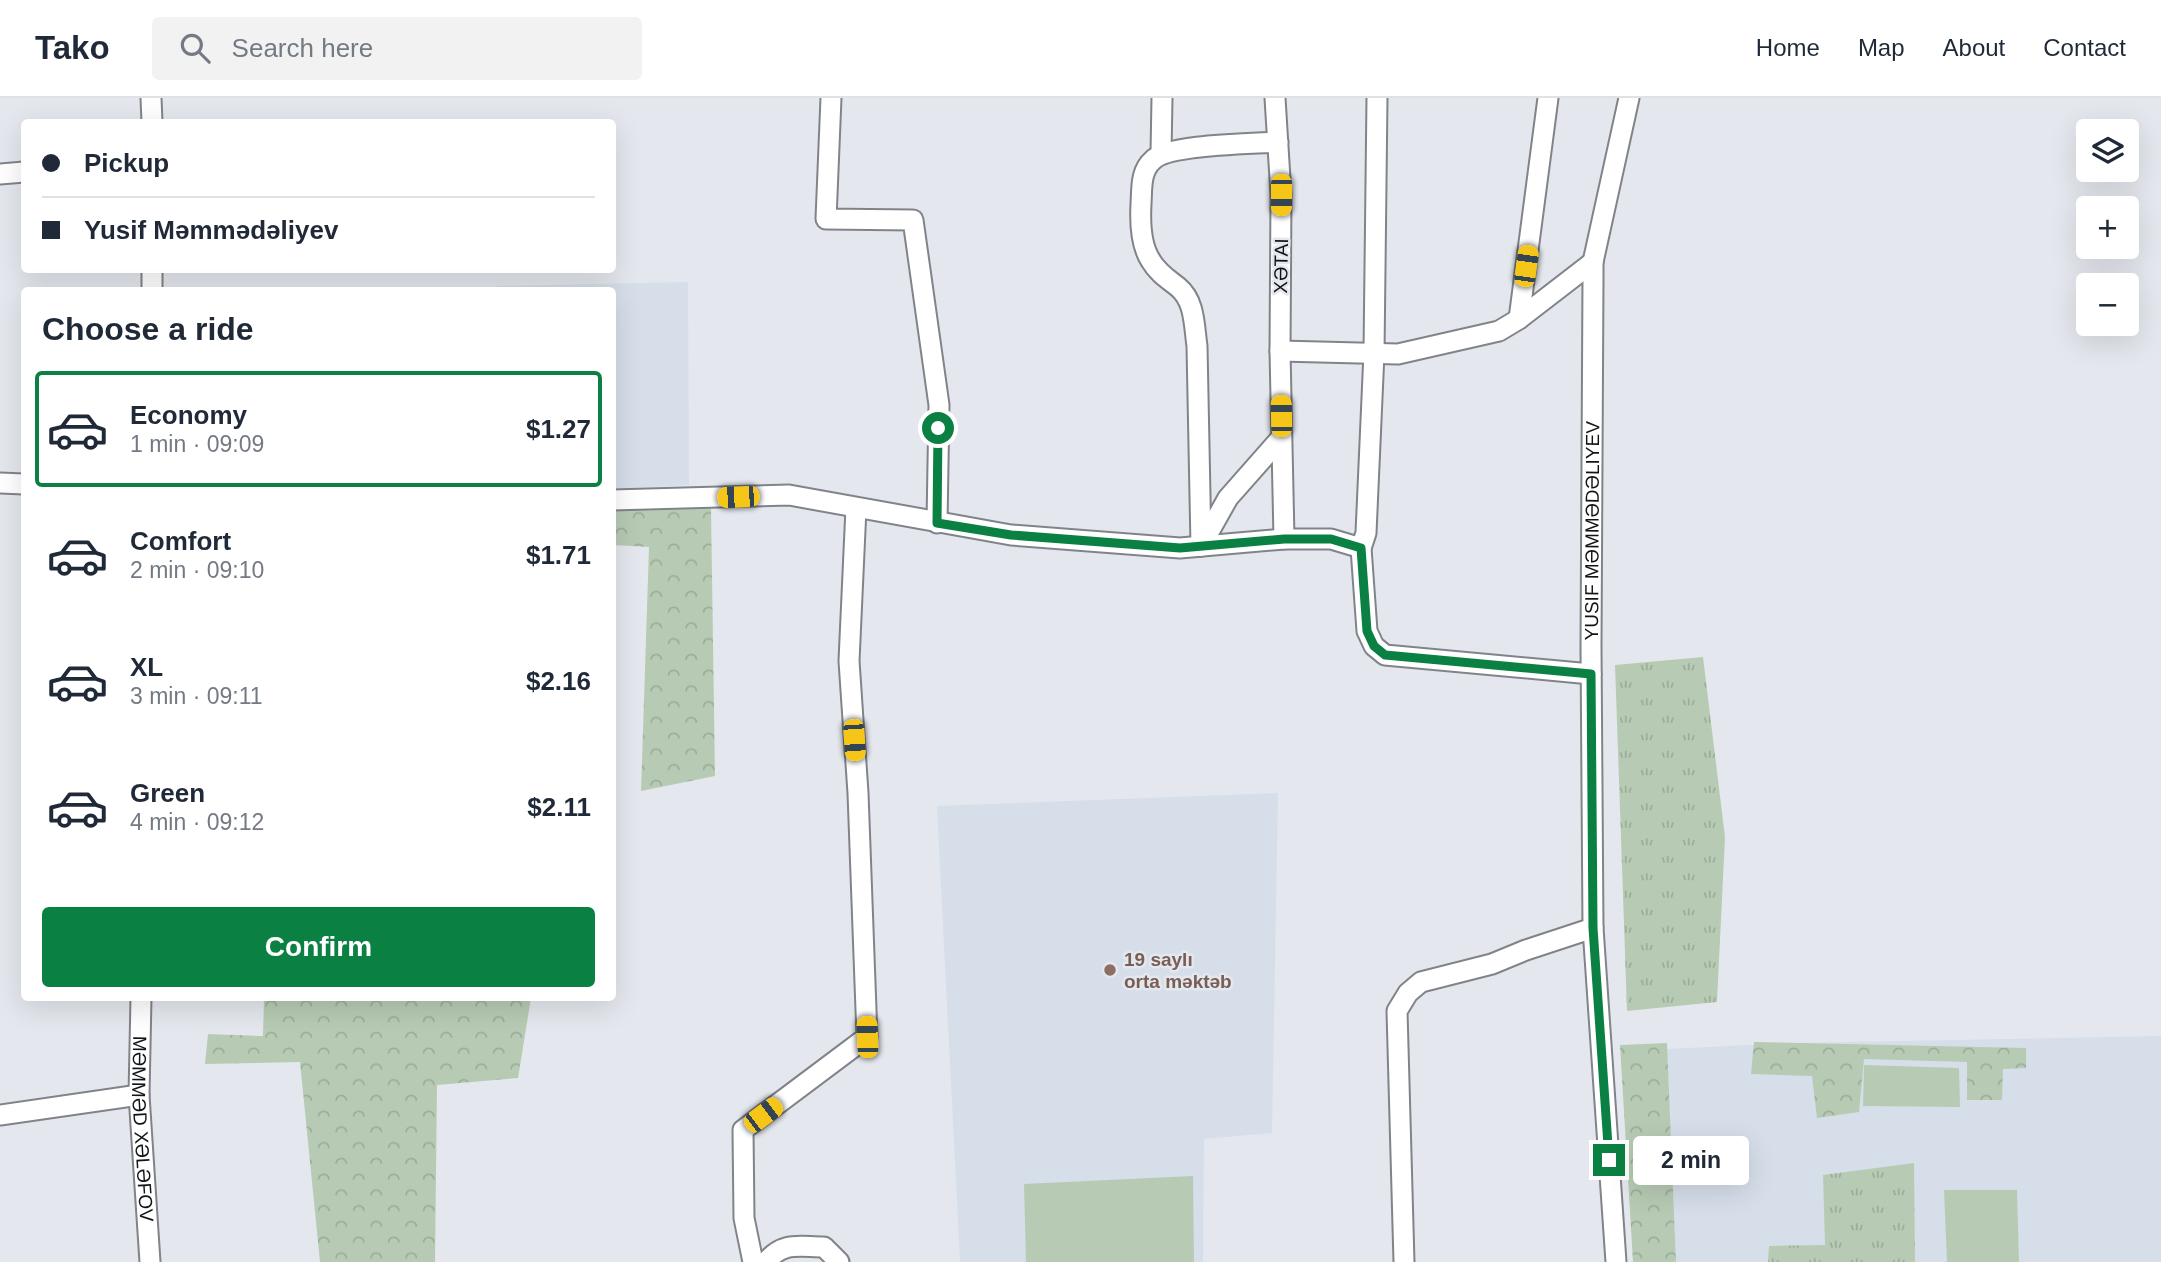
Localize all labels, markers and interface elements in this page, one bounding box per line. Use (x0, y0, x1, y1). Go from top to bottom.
search box (152, 17, 642, 80)
text: Tako (35, 29, 110, 66)
icon: search (176, 29, 214, 67)
text: Search here (232, 33, 373, 63)
text: Home (1756, 34, 1820, 61)
text: Map (1858, 34, 1905, 61)
text: About (1943, 34, 2005, 61)
text: Contact (2043, 34, 2126, 61)
map controls (2076, 119, 2139, 336)
button: layers (2076, 119, 2139, 182)
text: Pickup (84, 148, 169, 178)
car (1271, 174, 1292, 216)
button: + (2076, 196, 2139, 259)
text: Yusif Məmmədəliyev (84, 215, 338, 245)
street label: XƏTAI (1270, 238, 1292, 294)
car (1513, 244, 1540, 288)
button: − (2076, 273, 2139, 336)
text: Choose a ride (42, 311, 254, 347)
car (1271, 395, 1292, 437)
icon: car (46, 398, 109, 461)
text: Economy (130, 400, 247, 430)
route start (922, 412, 954, 444)
text: $1.27 (526, 414, 591, 444)
street label: YUSIF MƏMMƏDƏLIYEV (1581, 421, 1603, 641)
text: 1 min · 09:09 (130, 431, 264, 457)
car (717, 486, 760, 508)
icon: car (46, 524, 109, 587)
text: Comfort (130, 526, 231, 556)
text: $1.71 (526, 540, 591, 570)
text: 2 min · 09:10 (130, 557, 264, 583)
icon: car (46, 650, 109, 713)
text: XL (130, 652, 163, 682)
text: $2.16 (526, 666, 591, 696)
text: 3 min · 09:11 (130, 683, 263, 709)
car (843, 718, 866, 762)
icon: car (46, 776, 109, 839)
text: Green (130, 778, 205, 808)
text: $2.11 (527, 792, 591, 822)
text: 4 min · 09:12 (130, 809, 264, 835)
button: Confirm (42, 907, 595, 987)
place label: 19 saylı orta məktəb (1124, 949, 1232, 992)
marker: 19 saylı orta məktəb (1102, 962, 1118, 978)
car (856, 1016, 879, 1058)
street label: MƏMMƏD XƏLƏFOV (128, 1036, 158, 1223)
car (740, 1094, 787, 1136)
callout: 2 min (1634, 1136, 1749, 1184)
route end (1593, 1144, 1625, 1176)
text: 2 min (1661, 1147, 1721, 1173)

